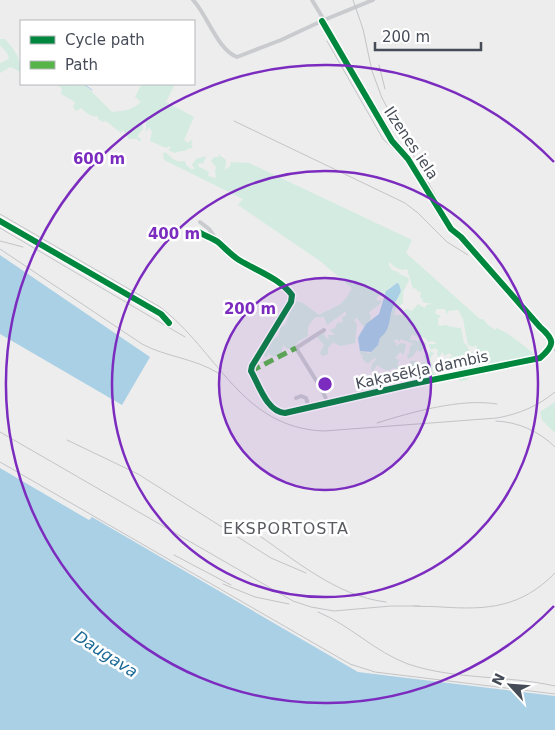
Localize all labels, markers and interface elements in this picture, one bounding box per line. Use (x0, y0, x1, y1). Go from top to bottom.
legend (20, 20, 195, 85)
scale bar (375, 20, 481, 52)
text: 200 m (382, 28, 430, 46)
text: Cycle path (65, 31, 145, 49)
text: Path (65, 56, 98, 74)
street label: Ilzenes iela (380, 103, 442, 183)
text: 600 m (73, 150, 125, 168)
text: 400 m (148, 225, 200, 243)
text: 200 m (224, 300, 276, 318)
street label: Kaķasēkļa dambis (354, 347, 490, 393)
centre of rings (316, 375, 334, 393)
district label: EKSPORTOSTA (223, 519, 349, 538)
water label: Daugava (71, 627, 141, 681)
north arrow (485, 660, 535, 710)
text: N (489, 671, 508, 688)

